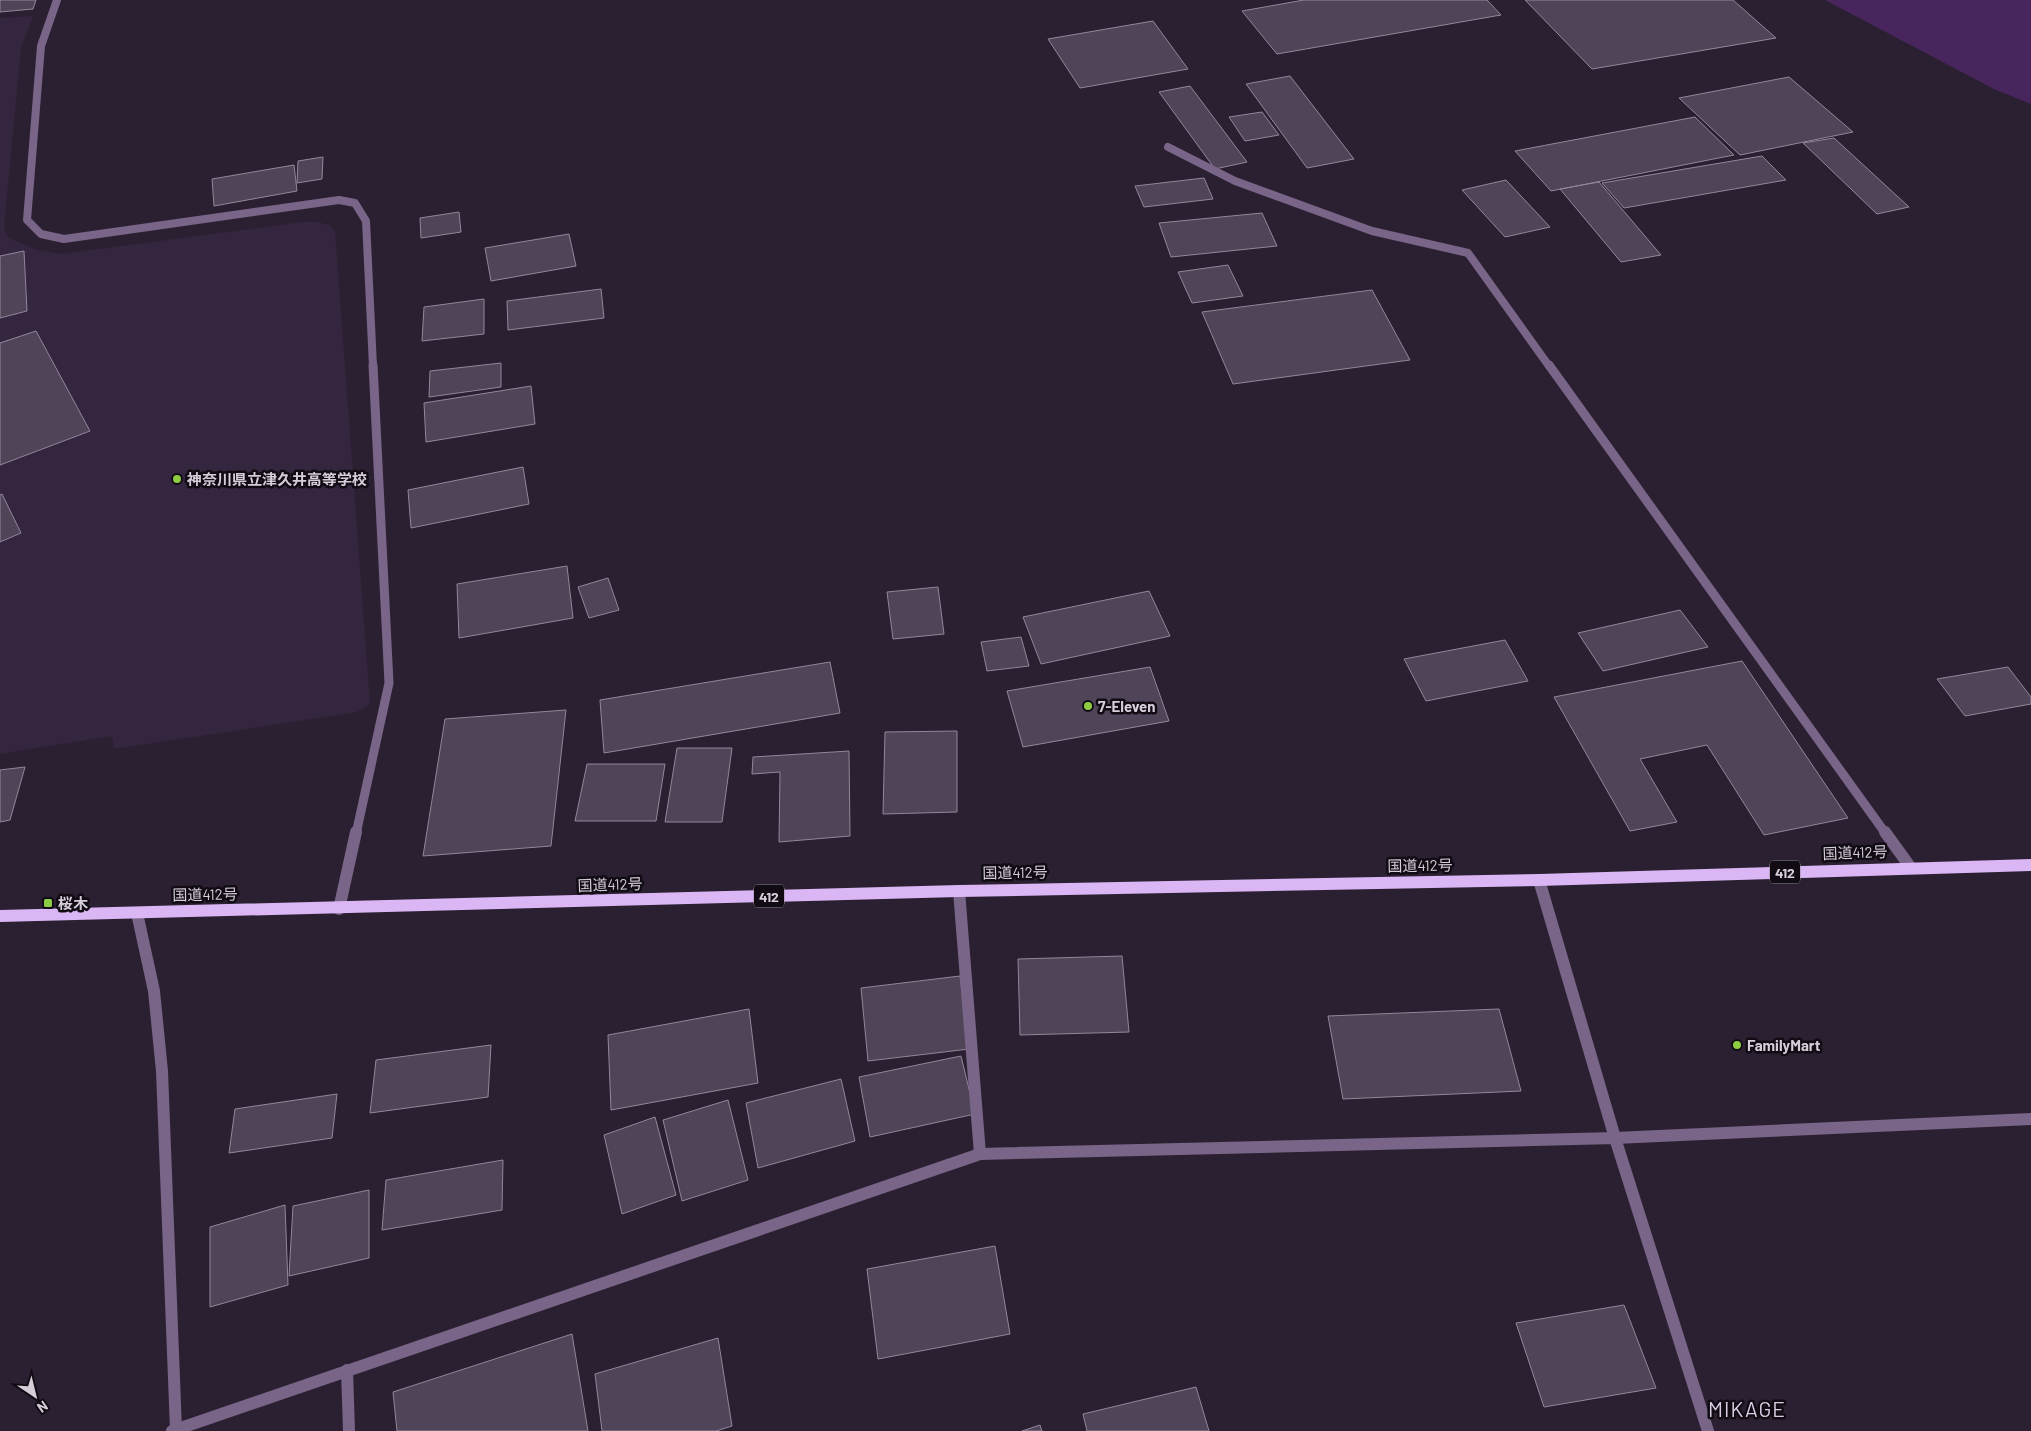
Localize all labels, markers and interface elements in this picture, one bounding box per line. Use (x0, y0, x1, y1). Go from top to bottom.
place label: 神奈川県立津久井高等学校 (186, 470, 367, 488)
marker: 神奈川県立津久井高等学校 (171, 473, 183, 485)
place label: 7-Eleven (1098, 697, 1155, 715)
marker: 7-Eleven (1082, 700, 1094, 712)
street label: 国道412号 (1822, 842, 1888, 862)
street label: 国道412号 (1387, 855, 1453, 875)
road number: 412 (1770, 860, 1800, 884)
street label: 国道412号 (982, 862, 1048, 882)
street label: 国道412号 (577, 874, 643, 894)
street label: 国道412号 (172, 884, 238, 904)
road number: 412 (754, 884, 784, 908)
place label: 桜木 (58, 894, 88, 912)
marker: 桜木 (42, 897, 54, 909)
place label: FamilyMart (1747, 1036, 1821, 1054)
marker: FamilyMart (1731, 1039, 1743, 1051)
north arrow (10, 1371, 60, 1421)
district label: MIKAGE (1708, 1396, 1786, 1421)
text: N (34, 1397, 51, 1417)

